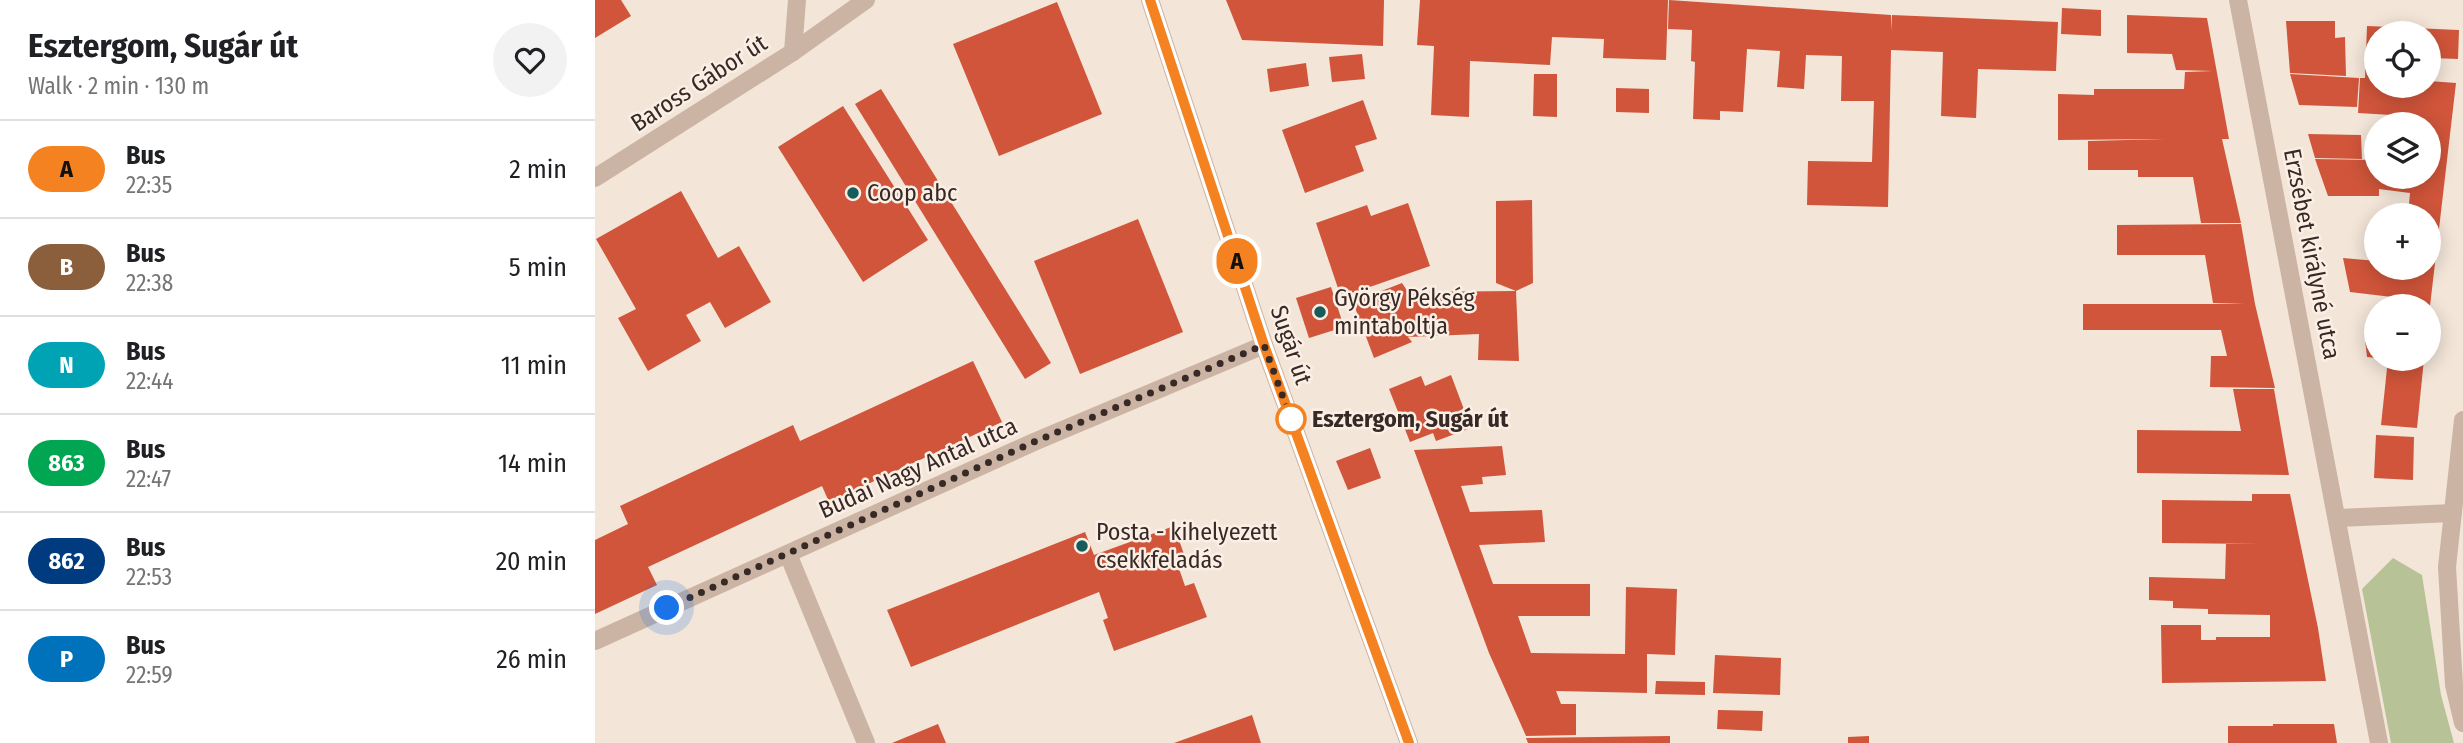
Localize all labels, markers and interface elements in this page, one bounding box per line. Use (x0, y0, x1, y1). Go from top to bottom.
map controls (2364, 21, 2441, 371)
button: locate (2364, 21, 2441, 98)
button: heart (493, 23, 567, 97)
text: Esztergom, Sugár út (28, 26, 298, 66)
street label: Baross Gábor út (626, 29, 772, 137)
text: Walk · 2 min · 130 m (28, 72, 209, 100)
button: layers (2364, 112, 2441, 189)
text: Bus (126, 140, 165, 171)
street label: Erzsébet királyné utca (2278, 146, 2346, 362)
text: 2 min (509, 154, 567, 185)
text: A (60, 155, 73, 183)
text: 22:35 (126, 171, 172, 199)
place label: Coop abc (867, 179, 957, 207)
marker: Coop abc (845, 185, 861, 201)
button: + (2364, 203, 2441, 280)
text: Bus (126, 238, 165, 269)
line badge: A (1214, 238, 1260, 284)
text: A (1230, 247, 1244, 275)
text: 5 min (509, 252, 567, 283)
text: B (60, 253, 73, 281)
text: 22:38 (126, 269, 173, 297)
place label: György Pékség mintaboltja (1334, 284, 1476, 340)
button: − (2364, 294, 2441, 371)
street label: Sugár út (1265, 302, 1318, 388)
marker: György Pékség mintaboltja (1312, 304, 1328, 320)
text: Bus (126, 336, 165, 367)
text: 11 min (501, 350, 567, 381)
text: N (59, 351, 74, 379)
text: 22:44 (126, 367, 173, 395)
marker: Esztergom, Sugár út (1276, 404, 1306, 434)
place label: Esztergom, Sugár út (1312, 405, 1509, 433)
street label: Budai Nagy Antal utca (815, 412, 1021, 524)
text: Bus (126, 434, 165, 465)
text: 14 min (498, 448, 567, 479)
text: 863 (48, 449, 85, 477)
text: 22:47 (126, 465, 171, 493)
place label: Posta - kihelyezett csekkfeladás (1096, 518, 1277, 574)
text: Bus (126, 532, 165, 563)
marker: Posta - kihelyezett csekkfeladás (1074, 538, 1090, 554)
text: 20 min (496, 546, 567, 577)
text: 862 (48, 547, 85, 575)
text: 22:53 (126, 563, 172, 591)
your location (649, 590, 684, 625)
text: Bus (126, 630, 165, 661)
text: 26 min (496, 644, 567, 675)
text: P (60, 645, 73, 673)
text: 22:59 (126, 661, 173, 689)

